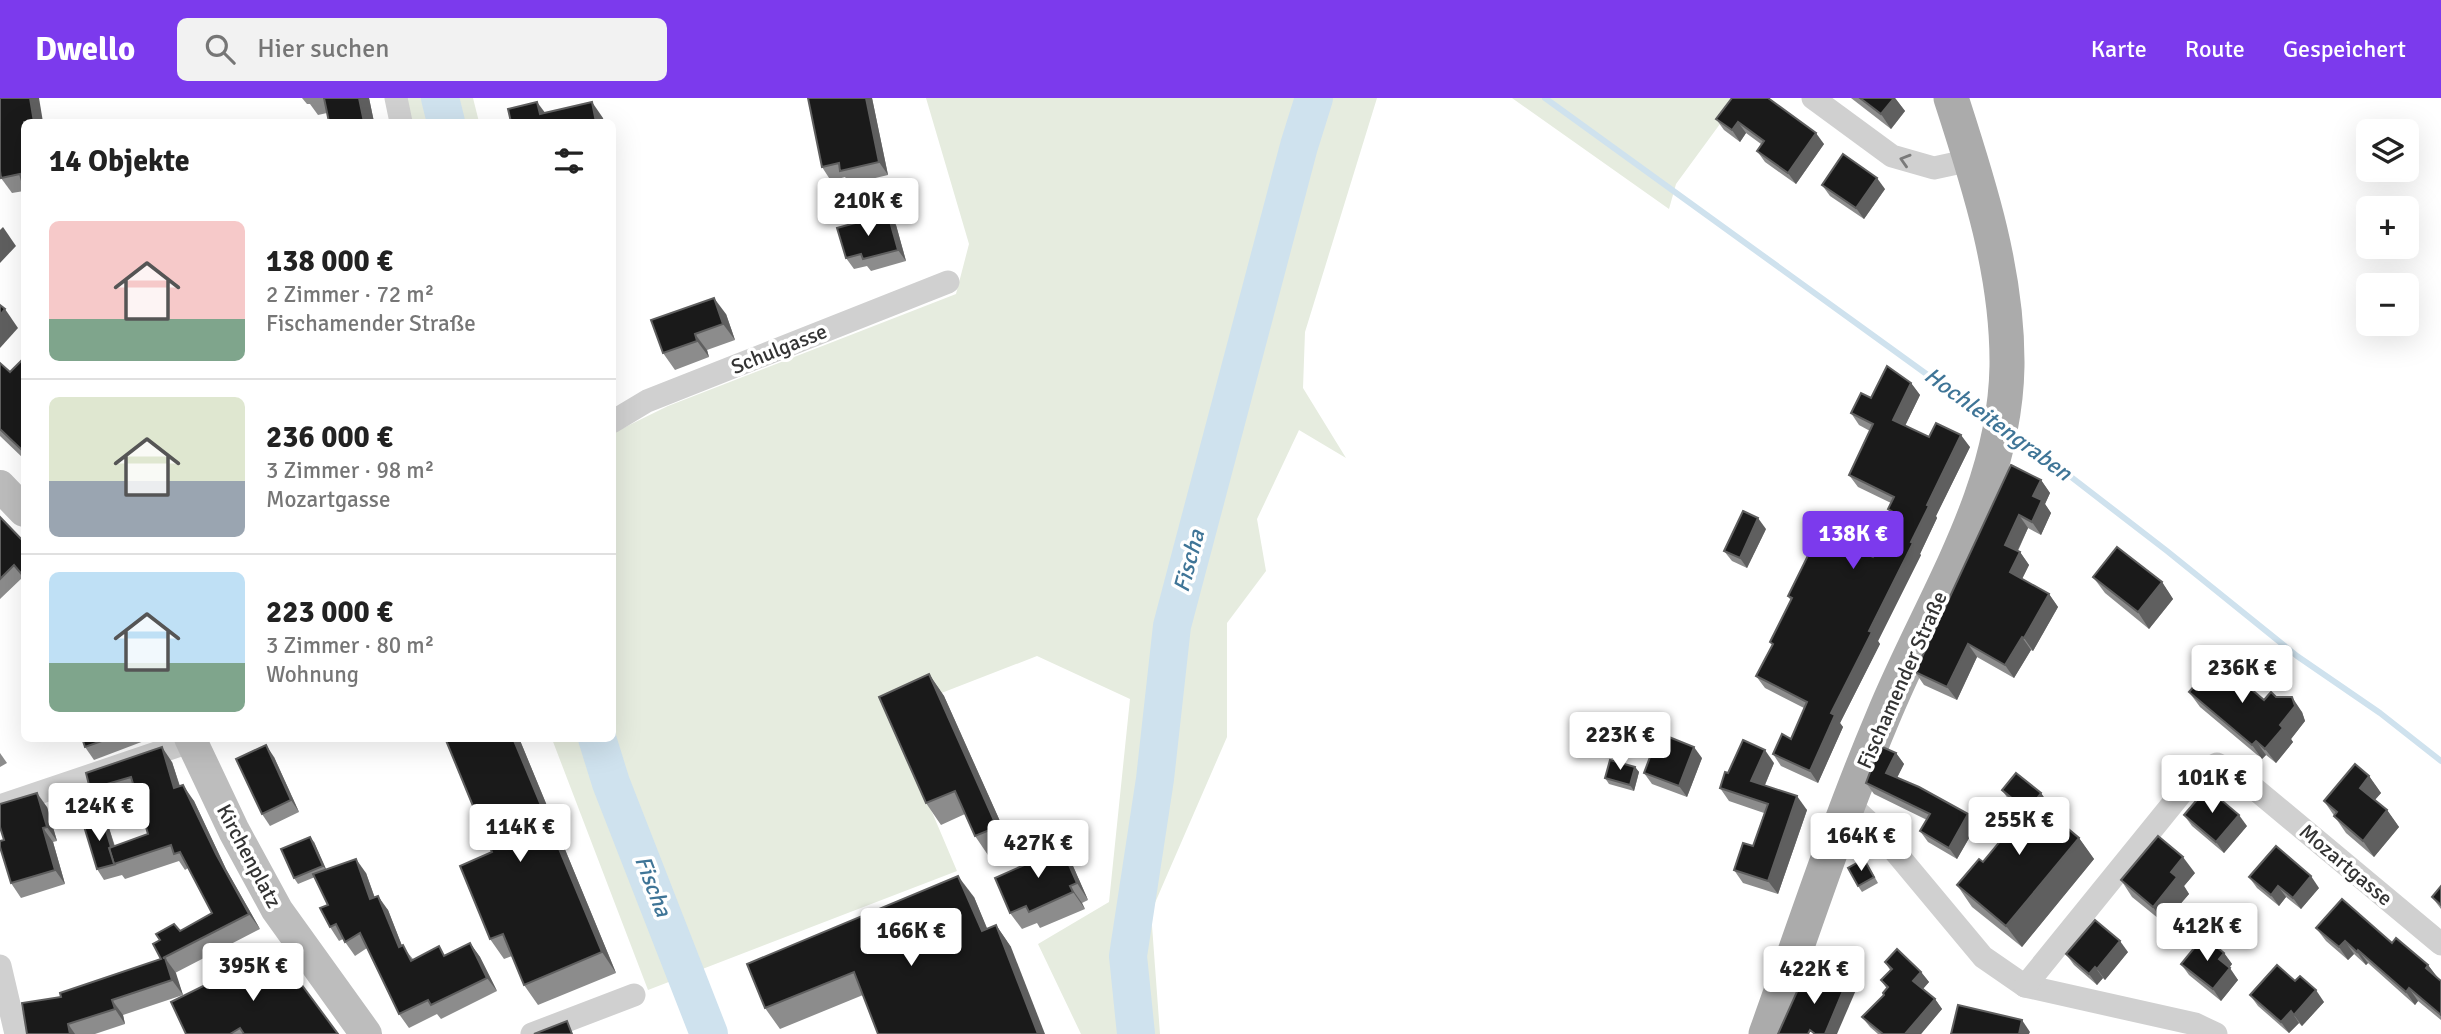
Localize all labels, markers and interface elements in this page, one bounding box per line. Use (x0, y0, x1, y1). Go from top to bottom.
search box (177, 18, 667, 81)
text: Dwello (35, 29, 135, 70)
icon: search (201, 30, 239, 68)
text: Hier suchen (257, 33, 389, 65)
text: Karte (2091, 34, 2147, 64)
text: Route (2185, 34, 2245, 64)
text: Gespeichert (2283, 34, 2406, 64)
map controls (2356, 119, 2419, 336)
button: layers (2356, 119, 2419, 182)
icon: filters (550, 142, 588, 180)
text: 14 Objekte (49, 143, 190, 180)
one-way arrow (1899, 153, 1911, 168)
pin: 210K € (811, 178, 925, 238)
text: 210K € (833, 186, 903, 215)
button: + (2356, 196, 2419, 259)
text: 138 000 € (266, 243, 393, 280)
icon: home (105, 249, 189, 333)
button: − (2356, 273, 2419, 336)
text: 2 Zimmer · 72 m² (266, 280, 434, 309)
text: Fischamender Straße (266, 309, 476, 338)
street label: Schulgasse (727, 318, 831, 380)
water label: Hochleitengraben (1919, 361, 2079, 488)
text: 236 000 € (266, 419, 393, 456)
icon: home (105, 425, 189, 509)
text: 3 Zimmer · 98 m² (266, 456, 434, 485)
text: Mozartgasse (266, 485, 390, 514)
pin: 138K € (1796, 512, 1910, 571)
text: 138K € (1818, 519, 1888, 548)
water label: Fischa (1167, 525, 1212, 595)
street label: Fischamender Straße (1851, 587, 1953, 773)
text: 223 000 € (266, 594, 393, 631)
icon: home (105, 600, 189, 684)
text: 3 Zimmer · 80 m² (266, 631, 434, 660)
pin: 236K € (2185, 646, 2299, 705)
text: 236K € (2207, 653, 2277, 682)
text: Wohnung (266, 660, 359, 689)
pin: 223K € (1563, 712, 1677, 772)
text: 223K € (1585, 720, 1655, 749)
pin: 101K € (2155, 756, 2269, 815)
text: 101K € (2177, 763, 2247, 792)
pin: 124K € (42, 784, 156, 843)
text: 124K € (64, 791, 134, 820)
pin: 255K € (1962, 798, 2076, 857)
street label: Kirchenplatz (211, 800, 287, 912)
pin: 114K € (463, 804, 577, 864)
text: 255K € (1984, 805, 2054, 834)
text: 114K € (485, 812, 555, 841)
pin: 164K € (1804, 814, 1918, 873)
street label: Mozartgasse (2294, 819, 2398, 911)
pin: 427K € (981, 820, 1095, 880)
text: 164K € (1826, 821, 1896, 850)
text: 427K € (1003, 828, 1073, 857)
water label: Fischa (628, 851, 678, 922)
pin: 412K € (2150, 904, 2264, 963)
pin: 166K € (854, 908, 968, 968)
text: 412K € (2172, 911, 2242, 940)
text: 166K € (876, 916, 946, 945)
pin: 395K € (196, 944, 310, 1003)
pin: 422K € (1757, 946, 1871, 1006)
text: 395K € (218, 951, 288, 980)
text: 422K € (1779, 954, 1849, 983)

